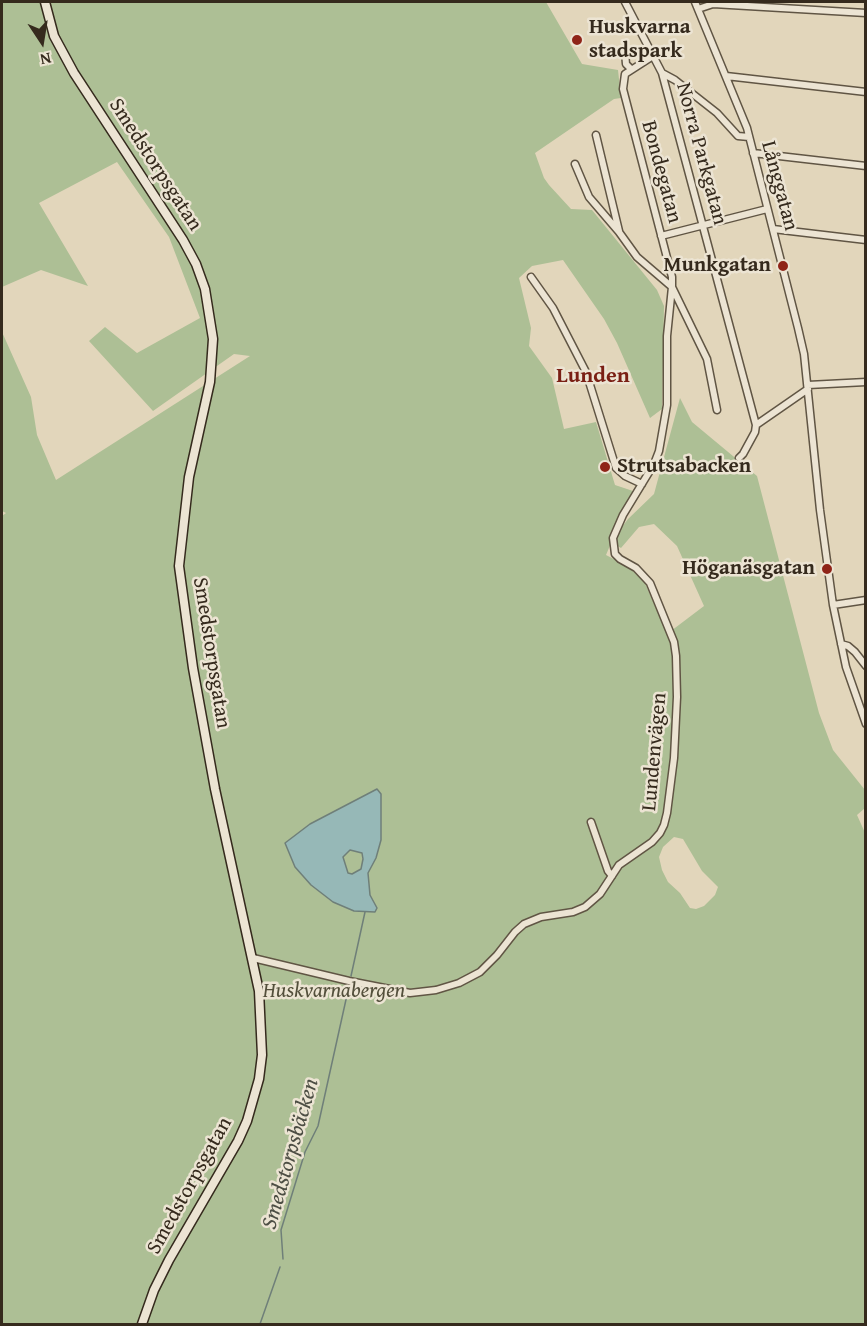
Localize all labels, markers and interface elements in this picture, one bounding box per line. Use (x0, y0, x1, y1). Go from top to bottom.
north arrow (12, 12, 72, 72)
place label: Huskvarna stadspark (589, 15, 690, 65)
marker: Huskvarna stadspark (570, 33, 584, 47)
text: N (38, 47, 53, 72)
street label: Norra Parkgatan (670, 80, 732, 228)
street label: Smedstorpsgatan (103, 94, 207, 236)
street label: Bondegatan (635, 118, 687, 226)
street label: Långgatan (755, 138, 803, 234)
place label: Munkgatan (664, 253, 771, 279)
marker: Munkgatan (776, 259, 790, 273)
district label: Lunden (556, 363, 630, 389)
place label: Strutsabacken (617, 454, 751, 480)
marker: Strutsabacken (598, 460, 612, 474)
place label: Höganäsgatan (682, 556, 815, 582)
marker: Höganäsgatan (820, 562, 834, 576)
street label: Smedstorpsgatan (187, 576, 235, 730)
street label: Lundenvägen (637, 692, 673, 812)
park label: Huskvarnabergen (263, 979, 405, 1005)
water label: Smedstorpsbäcken (257, 1076, 325, 1232)
street label: Smedstorpsgatan (142, 1113, 238, 1259)

